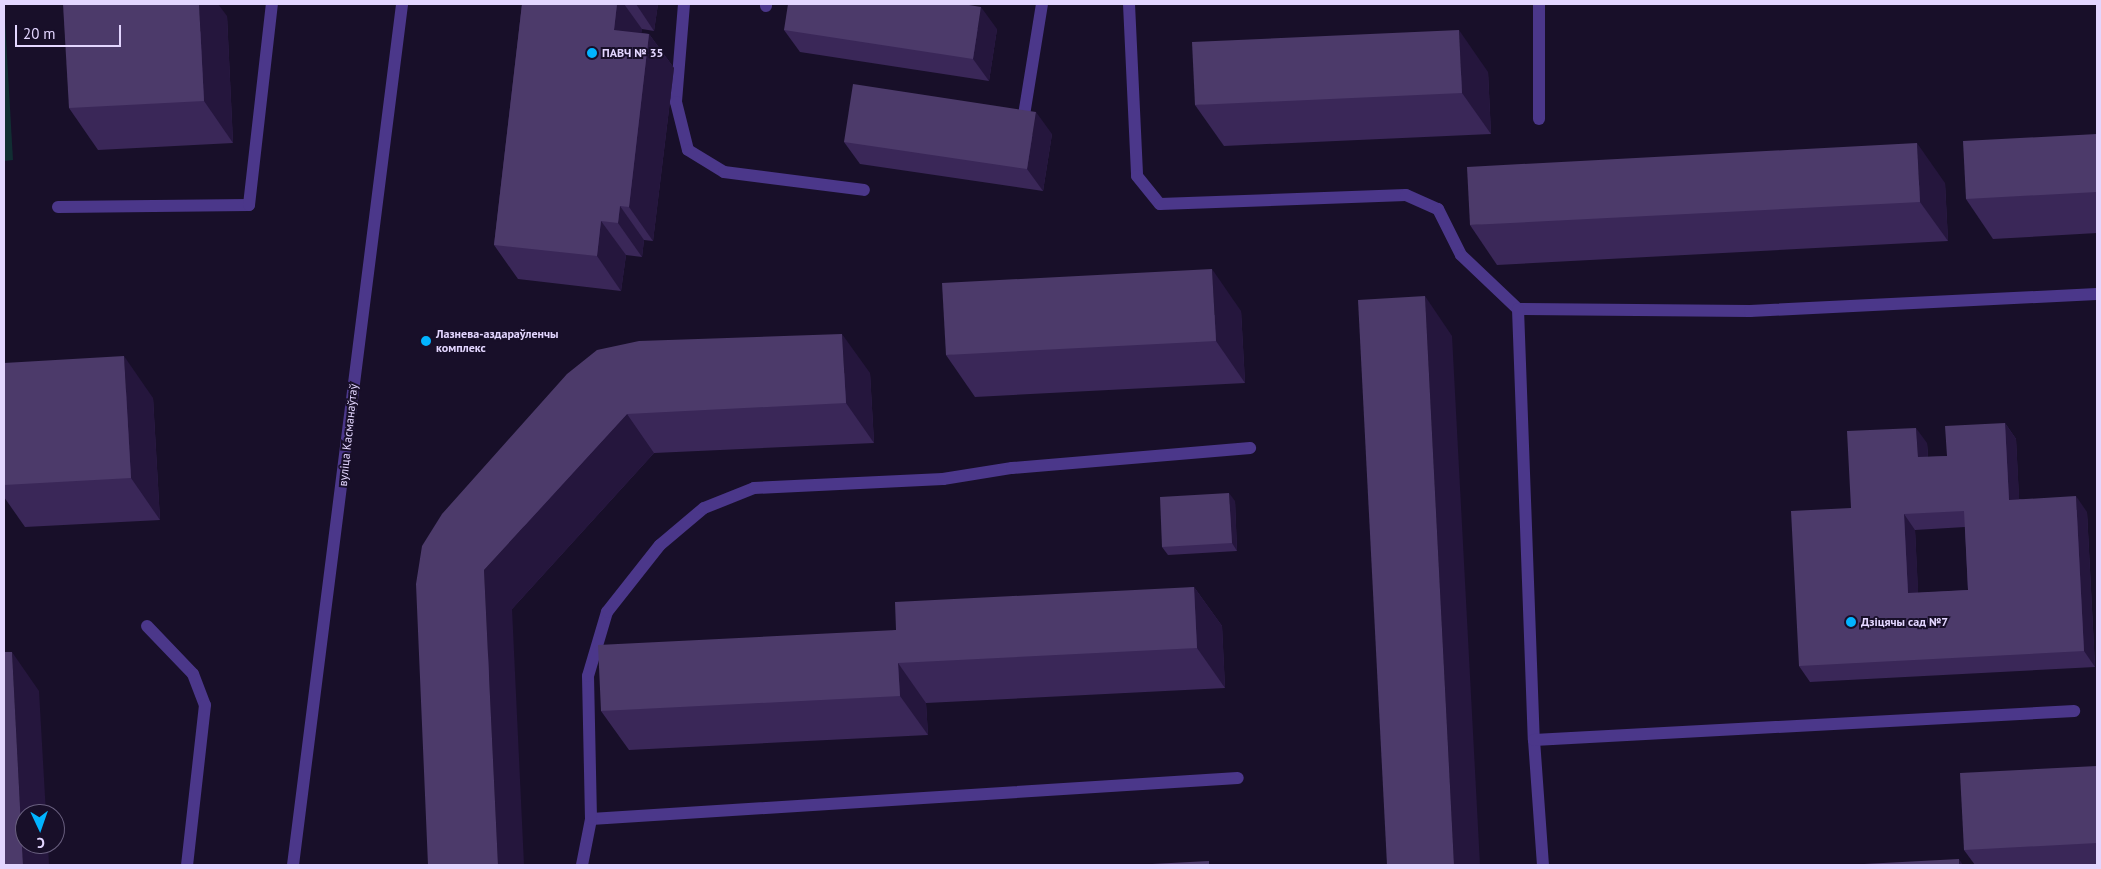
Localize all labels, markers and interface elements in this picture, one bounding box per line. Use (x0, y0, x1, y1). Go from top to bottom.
scale bar (18, 15, 124, 47)
text: 20 m (23, 24, 56, 43)
place label: ПАВЧ № 35 (602, 46, 663, 60)
marker: ПАВЧ № 35 (586, 47, 598, 59)
place label: Лазнева-аздараўленчы комплекс (436, 327, 558, 355)
marker: Лазнева-аздараўленчы комплекс (420, 335, 432, 347)
street label: вуліца Касманаўтаў (335, 383, 361, 487)
place label: Дзіцячы сад №7 (1861, 615, 1948, 629)
marker: Дзіцячы сад №7 (1845, 616, 1857, 628)
north arrow (15, 804, 65, 854)
text: С (36, 834, 45, 852)

